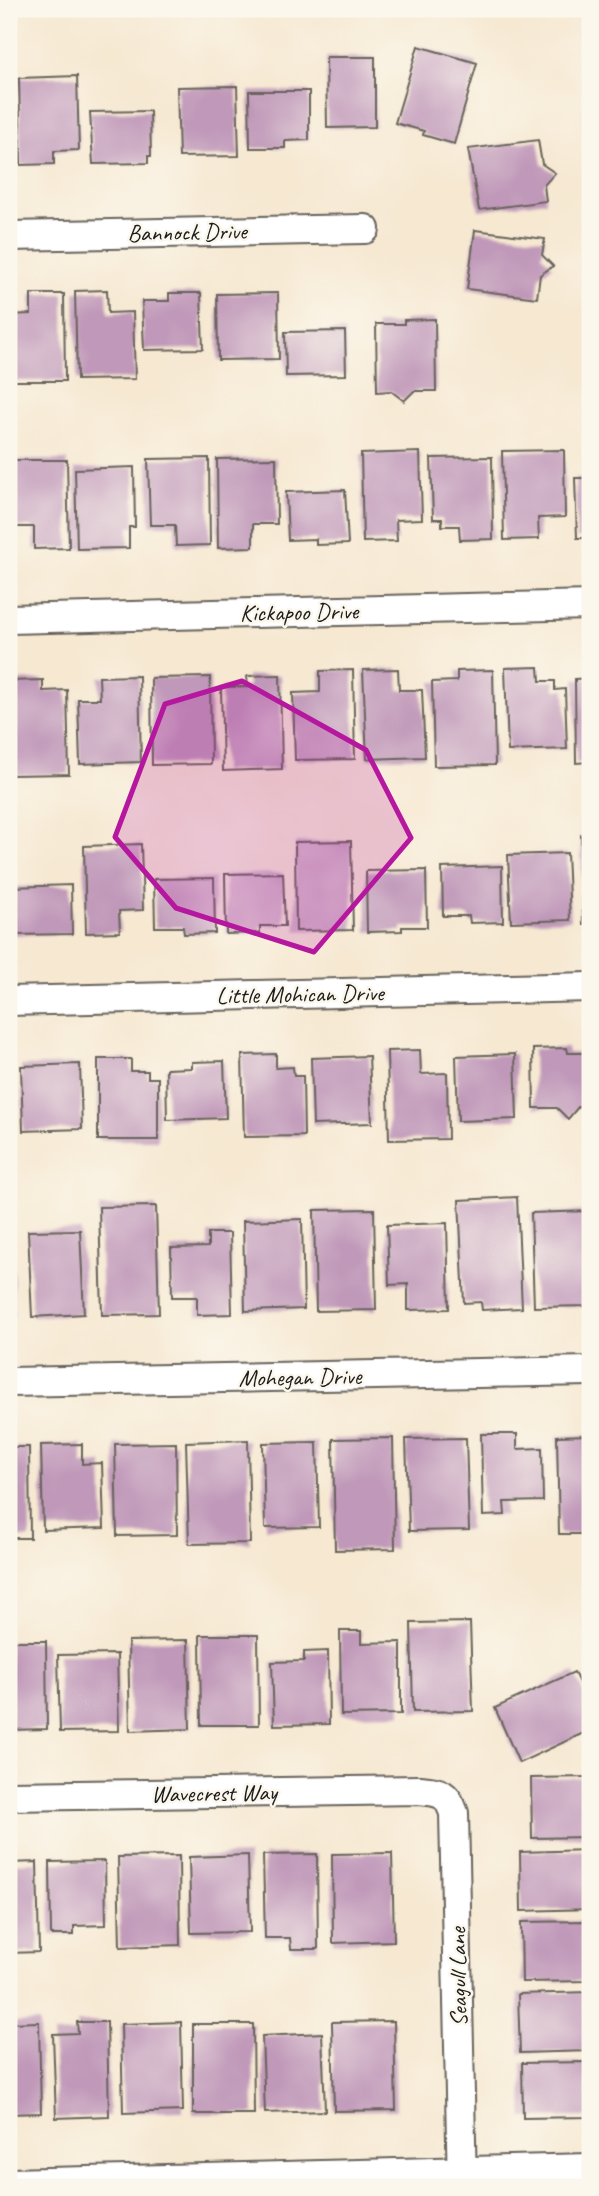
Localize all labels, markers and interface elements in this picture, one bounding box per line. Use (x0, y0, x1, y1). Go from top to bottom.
street label: Bannock Drive (127, 216, 249, 248)
street label: Kickapoo Drive (240, 596, 361, 628)
street label: Little Mohican Drive (216, 978, 386, 1010)
street label: Mohegan Drive (238, 1361, 364, 1393)
street label: Wavecrest Way (151, 1777, 279, 1809)
street label: Seagull Lane (442, 1925, 474, 2027)

